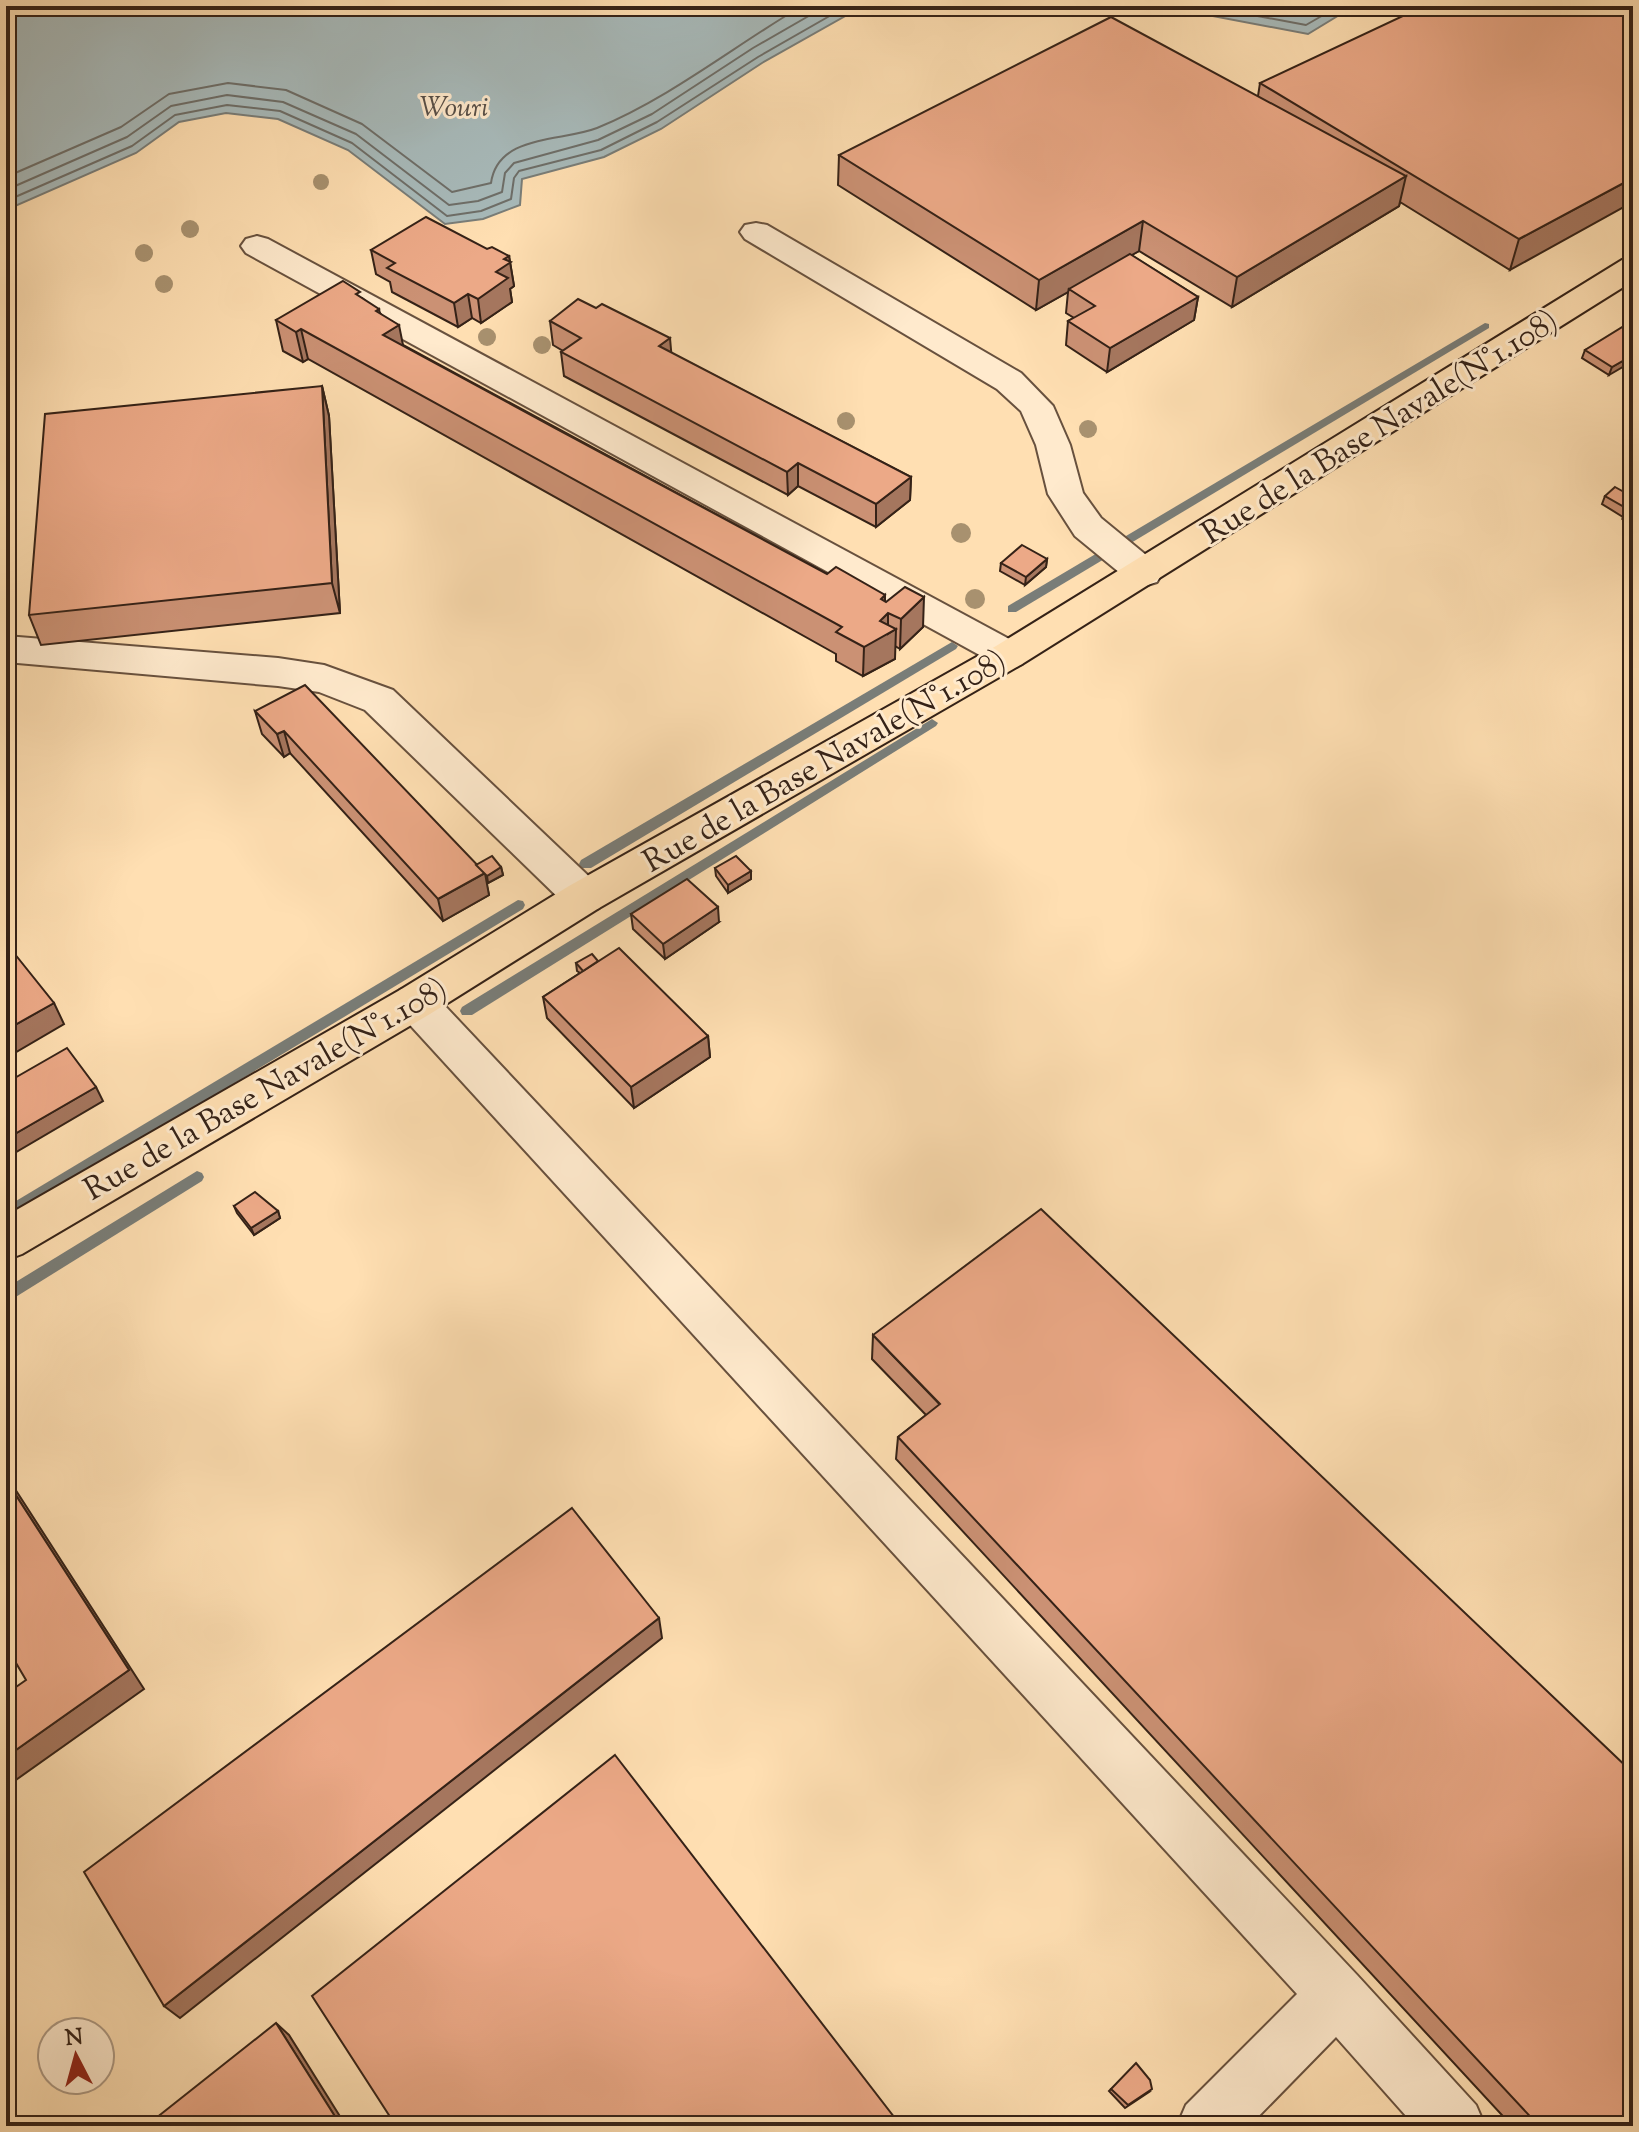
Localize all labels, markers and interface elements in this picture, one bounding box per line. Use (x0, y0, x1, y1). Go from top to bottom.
water label: Wouri (420, 89, 488, 129)
street label: Rue de la Base Navale(N°1.108) (1193, 300, 1568, 557)
street label: Rue de la Base Navale(N°1.108) (635, 640, 1016, 886)
street label: Rue de la Base Navale(N°1.108) (76, 968, 457, 1214)
north arrow (36, 2016, 116, 2096)
text: N (64, 2022, 85, 2056)

